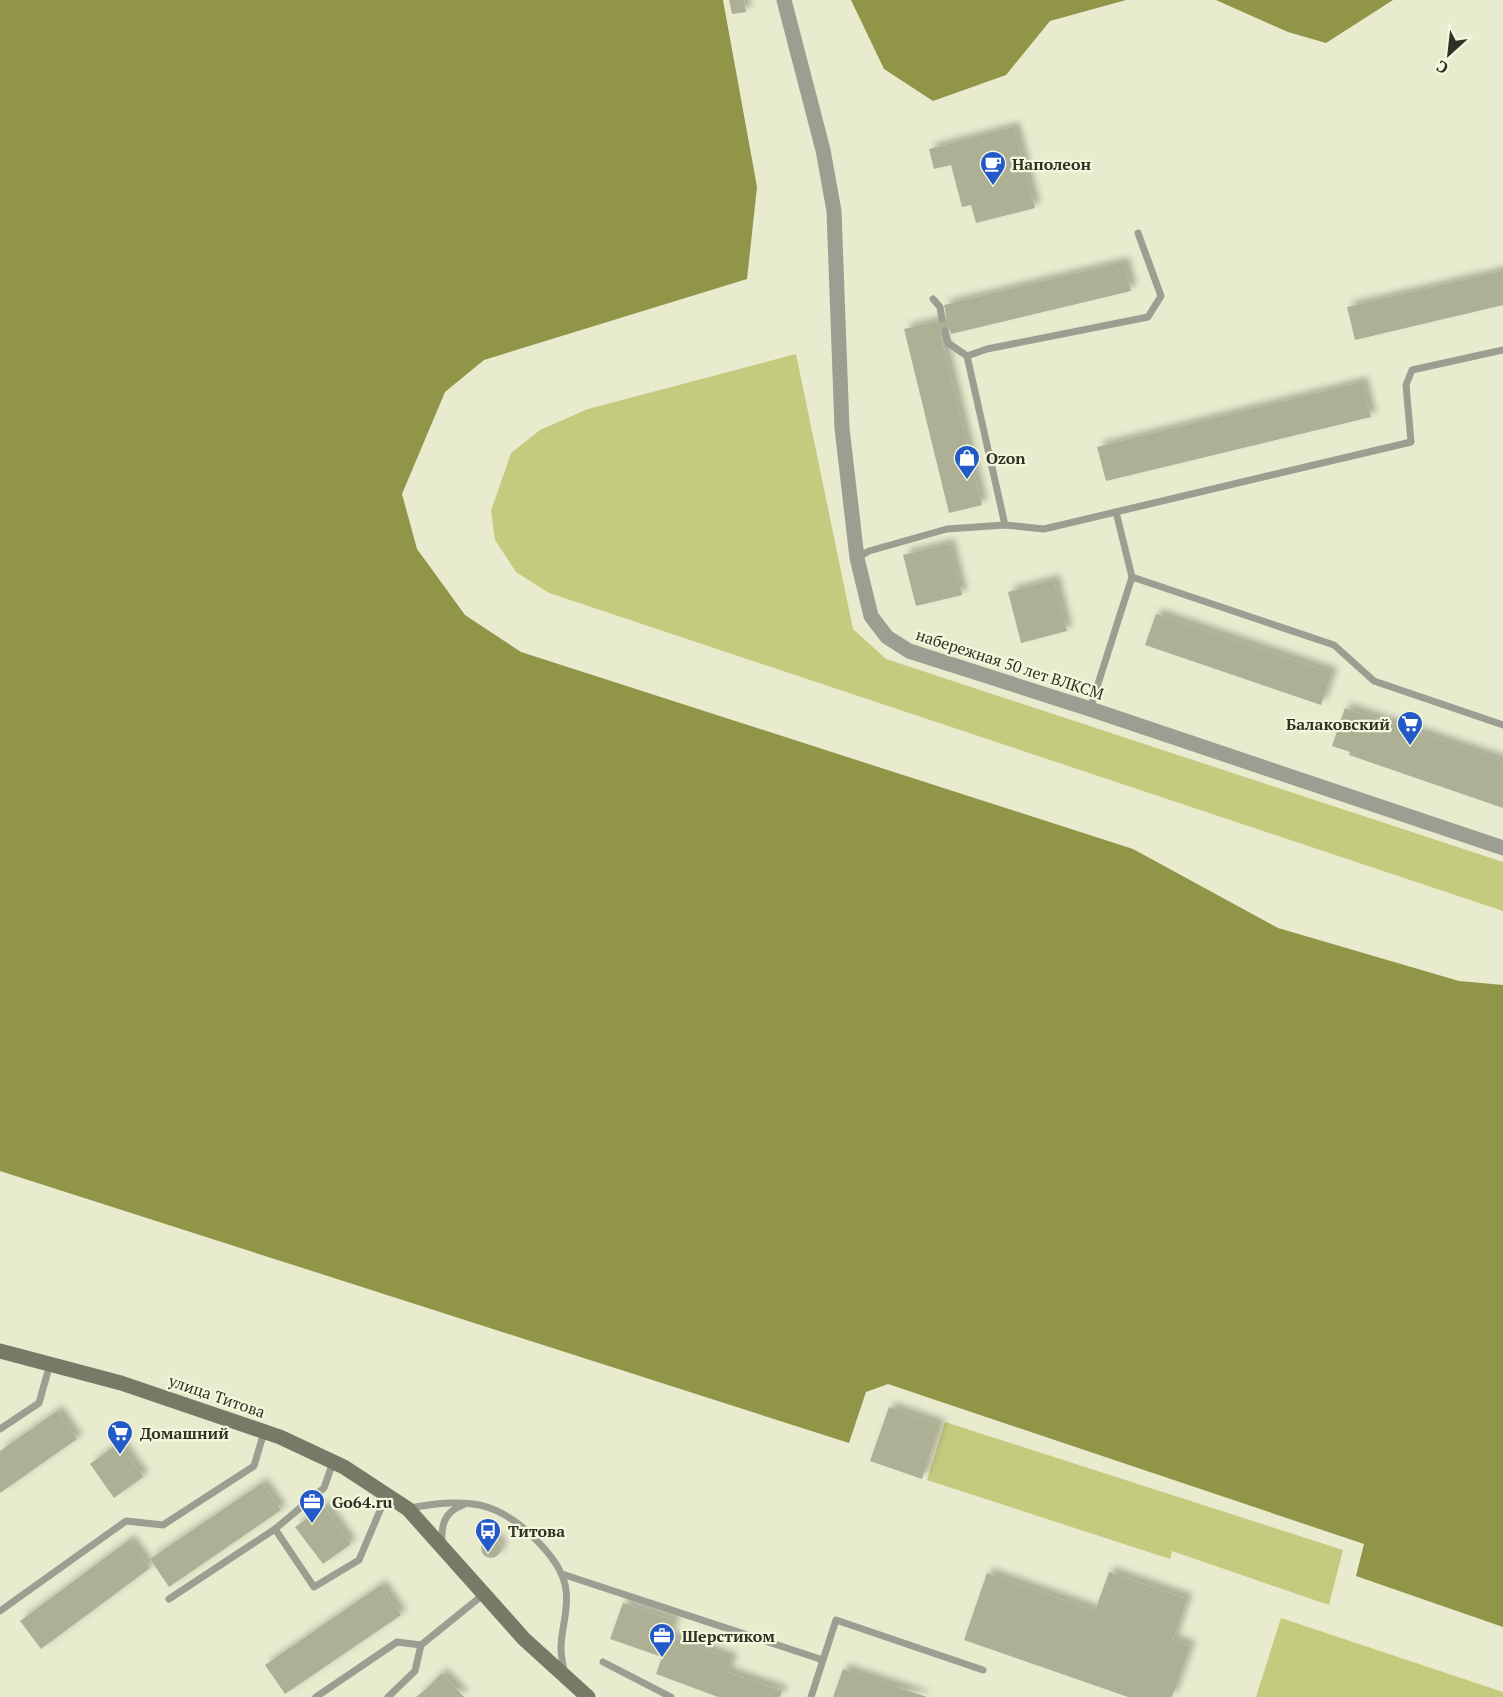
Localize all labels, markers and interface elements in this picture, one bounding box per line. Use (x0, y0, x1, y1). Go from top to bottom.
north arrow (1419, 24, 1479, 84)
text: С (1433, 55, 1452, 80)
cafe icon: Наполеон (978, 149, 1008, 187)
place label: Наполеон (1012, 153, 1091, 175)
shop icon: Ozon (952, 443, 982, 481)
place label: Ozon (986, 447, 1026, 469)
street label: набережная 50 лет ВЛКСМ (913, 623, 1107, 705)
supermarket icon: Балаковский (1395, 709, 1425, 747)
place label: Балаковский (1286, 713, 1390, 735)
street label: улица Титова (165, 1369, 268, 1423)
supermarket icon: Домашний (105, 1418, 135, 1456)
place label: Домашний (140, 1422, 229, 1444)
office icon: Go64.ru (297, 1487, 327, 1525)
place label: Go64.ru (332, 1491, 393, 1513)
bus stop icon: Титова (473, 1516, 503, 1554)
place label: Титова (508, 1520, 565, 1542)
office icon: Шерстиком (647, 1621, 677, 1659)
place label: Шерстиком (682, 1625, 775, 1647)

